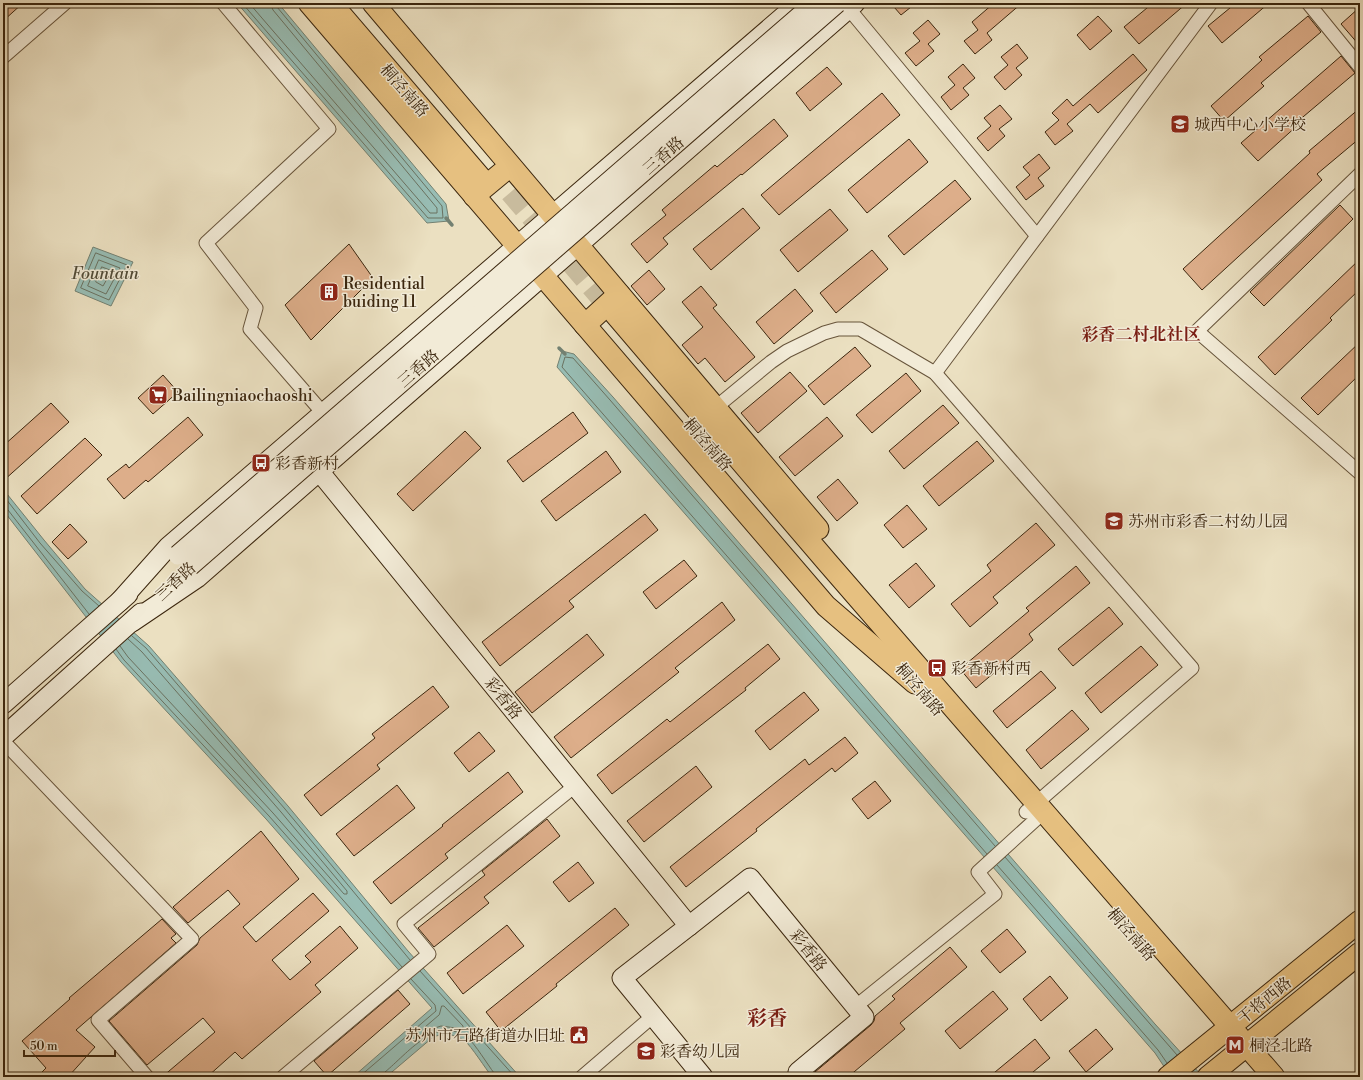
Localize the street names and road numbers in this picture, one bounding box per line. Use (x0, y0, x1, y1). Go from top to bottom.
street label: 桐泾南路 (376, 60, 433, 121)
street label: 三香路 (639, 132, 688, 179)
street label: 三香路 (394, 345, 443, 392)
street label: 桐泾南路 (679, 414, 736, 475)
street label: 三香路 (151, 558, 200, 605)
street label: 桐泾南路 (891, 659, 948, 720)
street label: 彩香路 (480, 674, 526, 724)
street label: 桐泾南路 (1103, 904, 1160, 965)
street label: 彩香路 (785, 926, 831, 976)
street label: 干将西路 (1233, 973, 1296, 1029)

